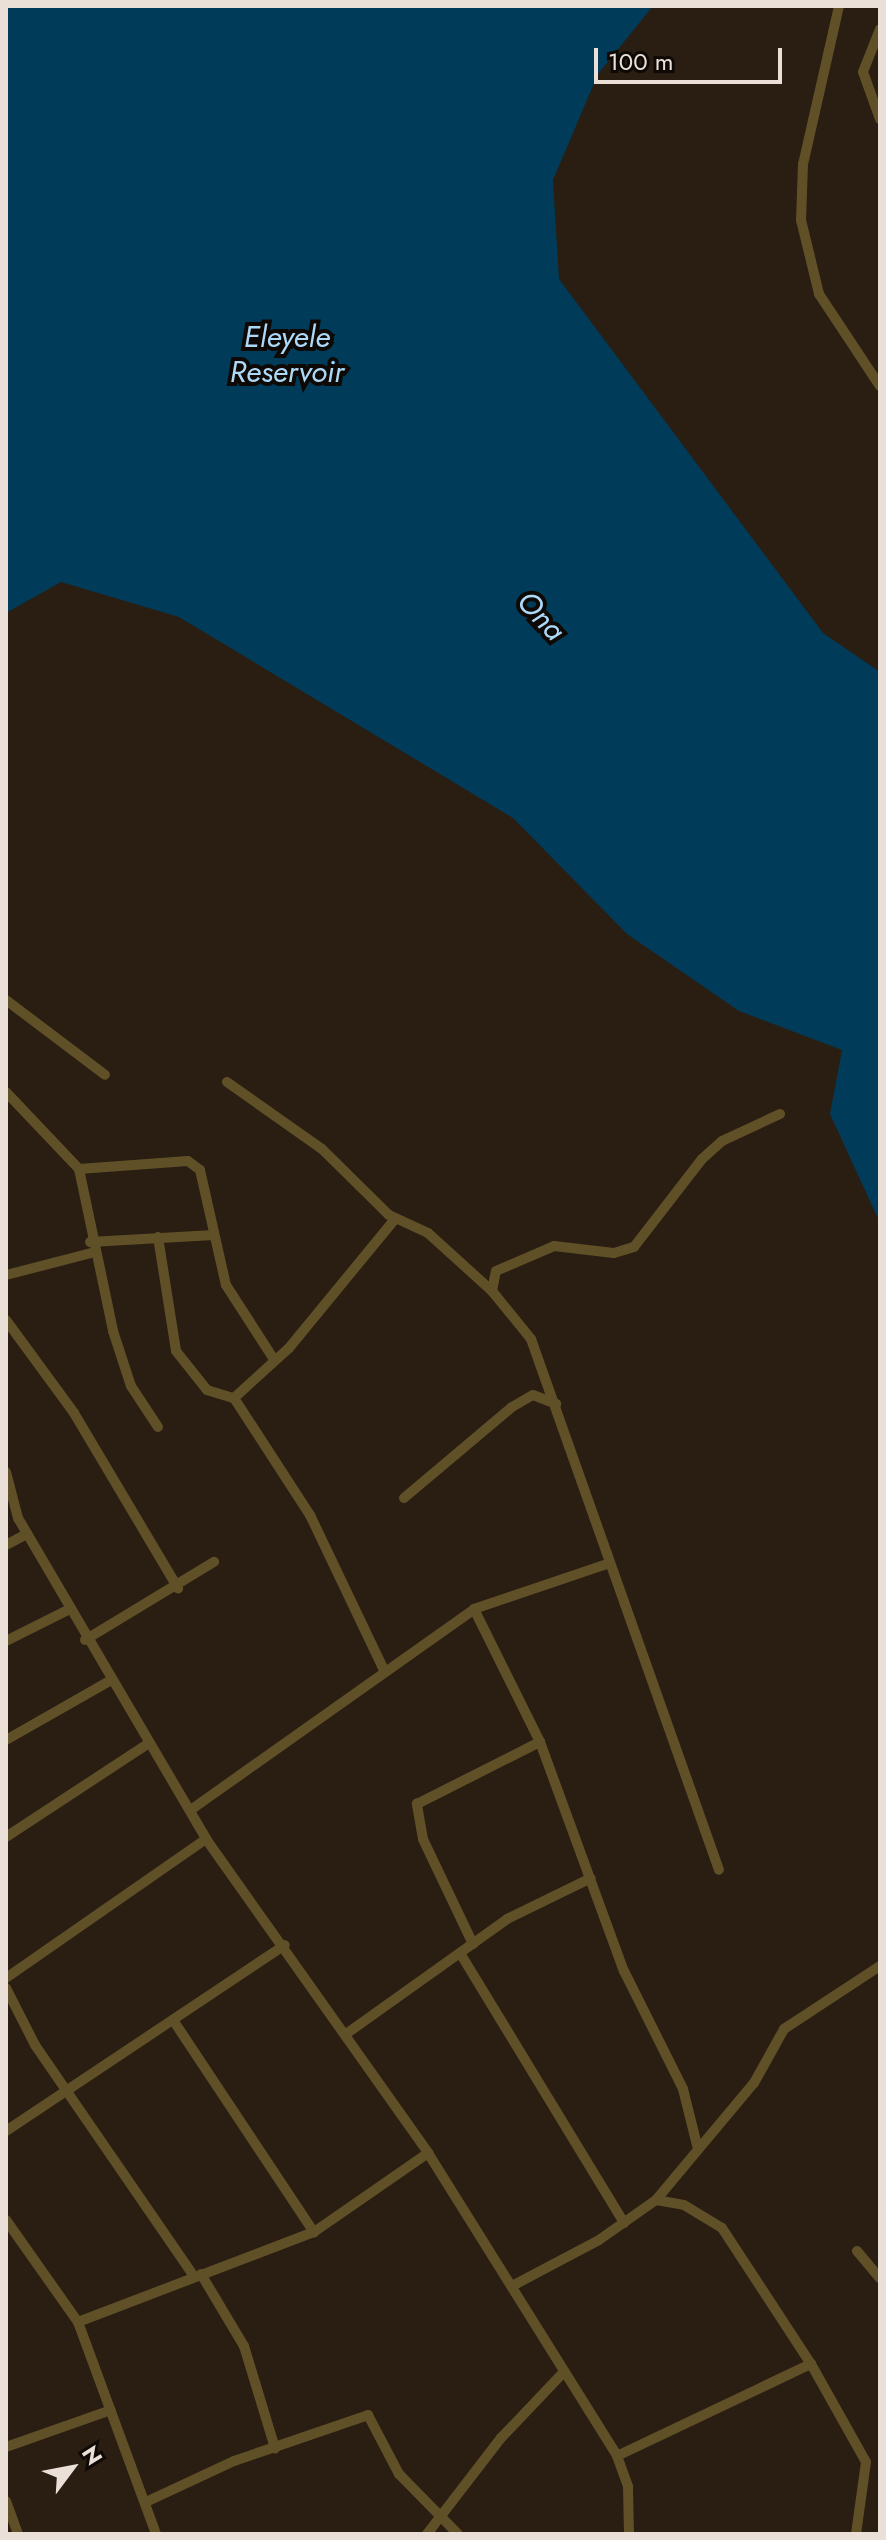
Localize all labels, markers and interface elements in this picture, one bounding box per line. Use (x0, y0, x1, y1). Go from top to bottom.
scale bar (598, 32, 786, 82)
text: 100 m (608, 44, 674, 79)
water label: Eleyele Reservoir (230, 319, 344, 390)
water label: Ona (509, 584, 573, 648)
north arrow (32, 2428, 112, 2508)
text: N (74, 2439, 111, 2471)

